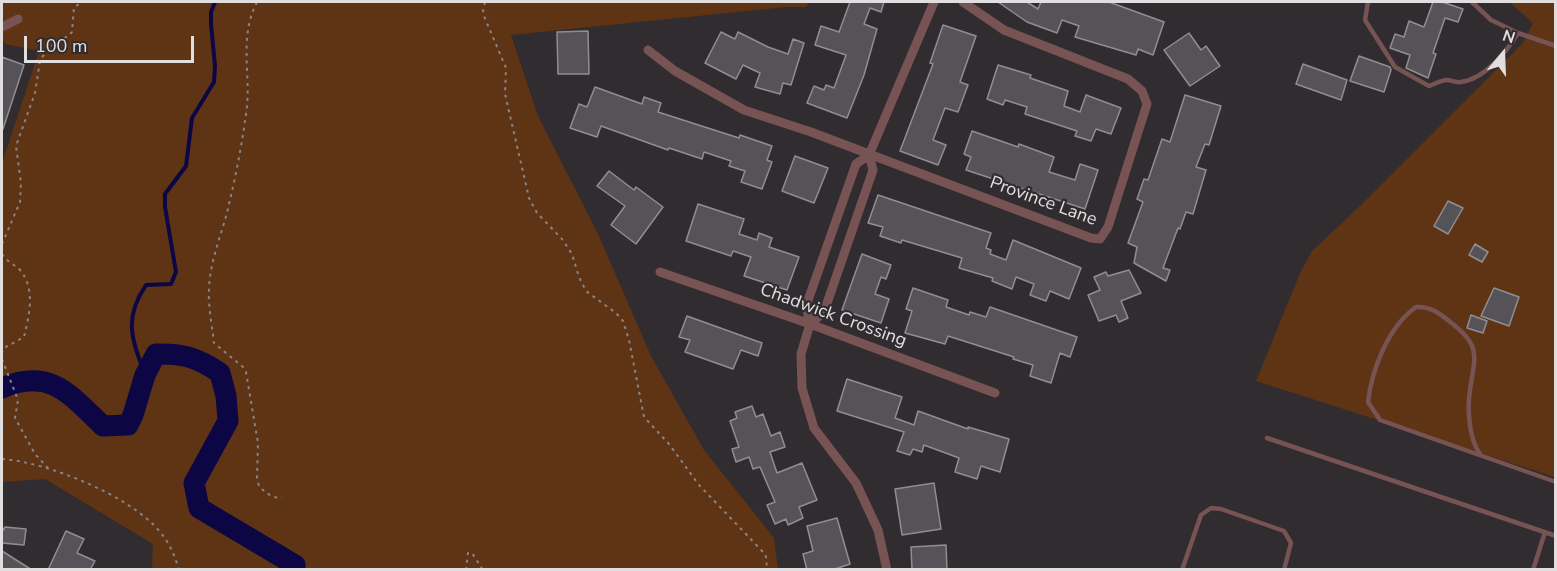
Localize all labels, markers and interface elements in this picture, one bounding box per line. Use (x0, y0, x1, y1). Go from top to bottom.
scale bar (27, 24, 196, 62)
north arrow (1473, 24, 1533, 84)
text: N (1500, 25, 1518, 49)
text: 100 m (35, 34, 87, 58)
street label: Province Lane (986, 173, 1100, 231)
street label: Chadwick Crossing (757, 279, 909, 353)

